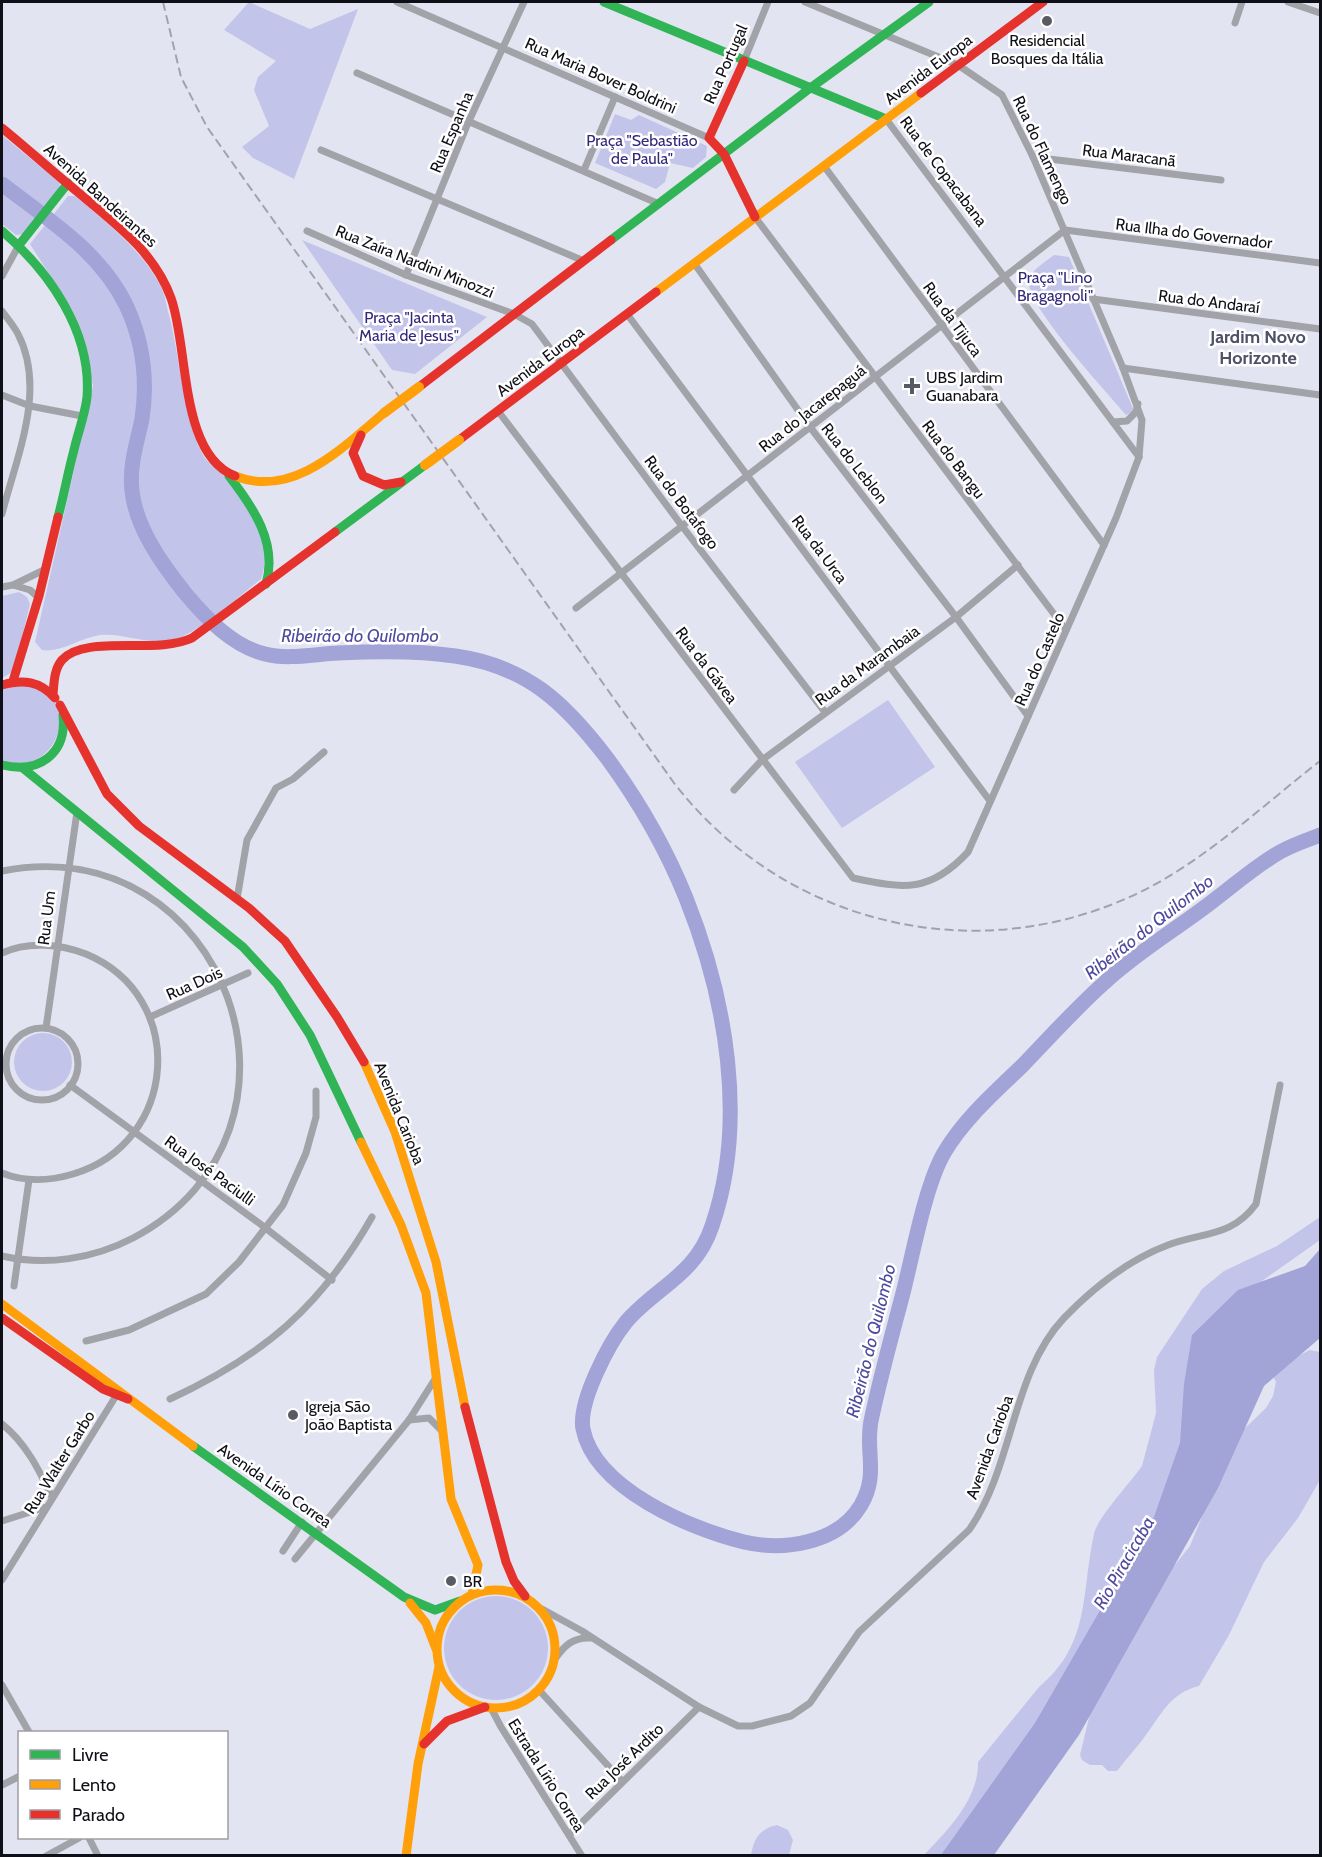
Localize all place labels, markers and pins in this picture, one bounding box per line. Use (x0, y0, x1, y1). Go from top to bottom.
marker: Residencial Bosques da Itália (1040, 14, 1054, 28)
place label: Residencial Bosques da Itália (991, 31, 1104, 68)
place label: UBS Jardim Guanabara (926, 368, 1003, 405)
marker: UBS Jardim Guanabara (903, 377, 921, 395)
place label: Igreja São João Baptista (304, 1397, 393, 1434)
marker: Igreja São João Baptista (286, 1408, 300, 1422)
place label: BR (463, 1572, 483, 1591)
marker: BR (444, 1574, 458, 1588)

